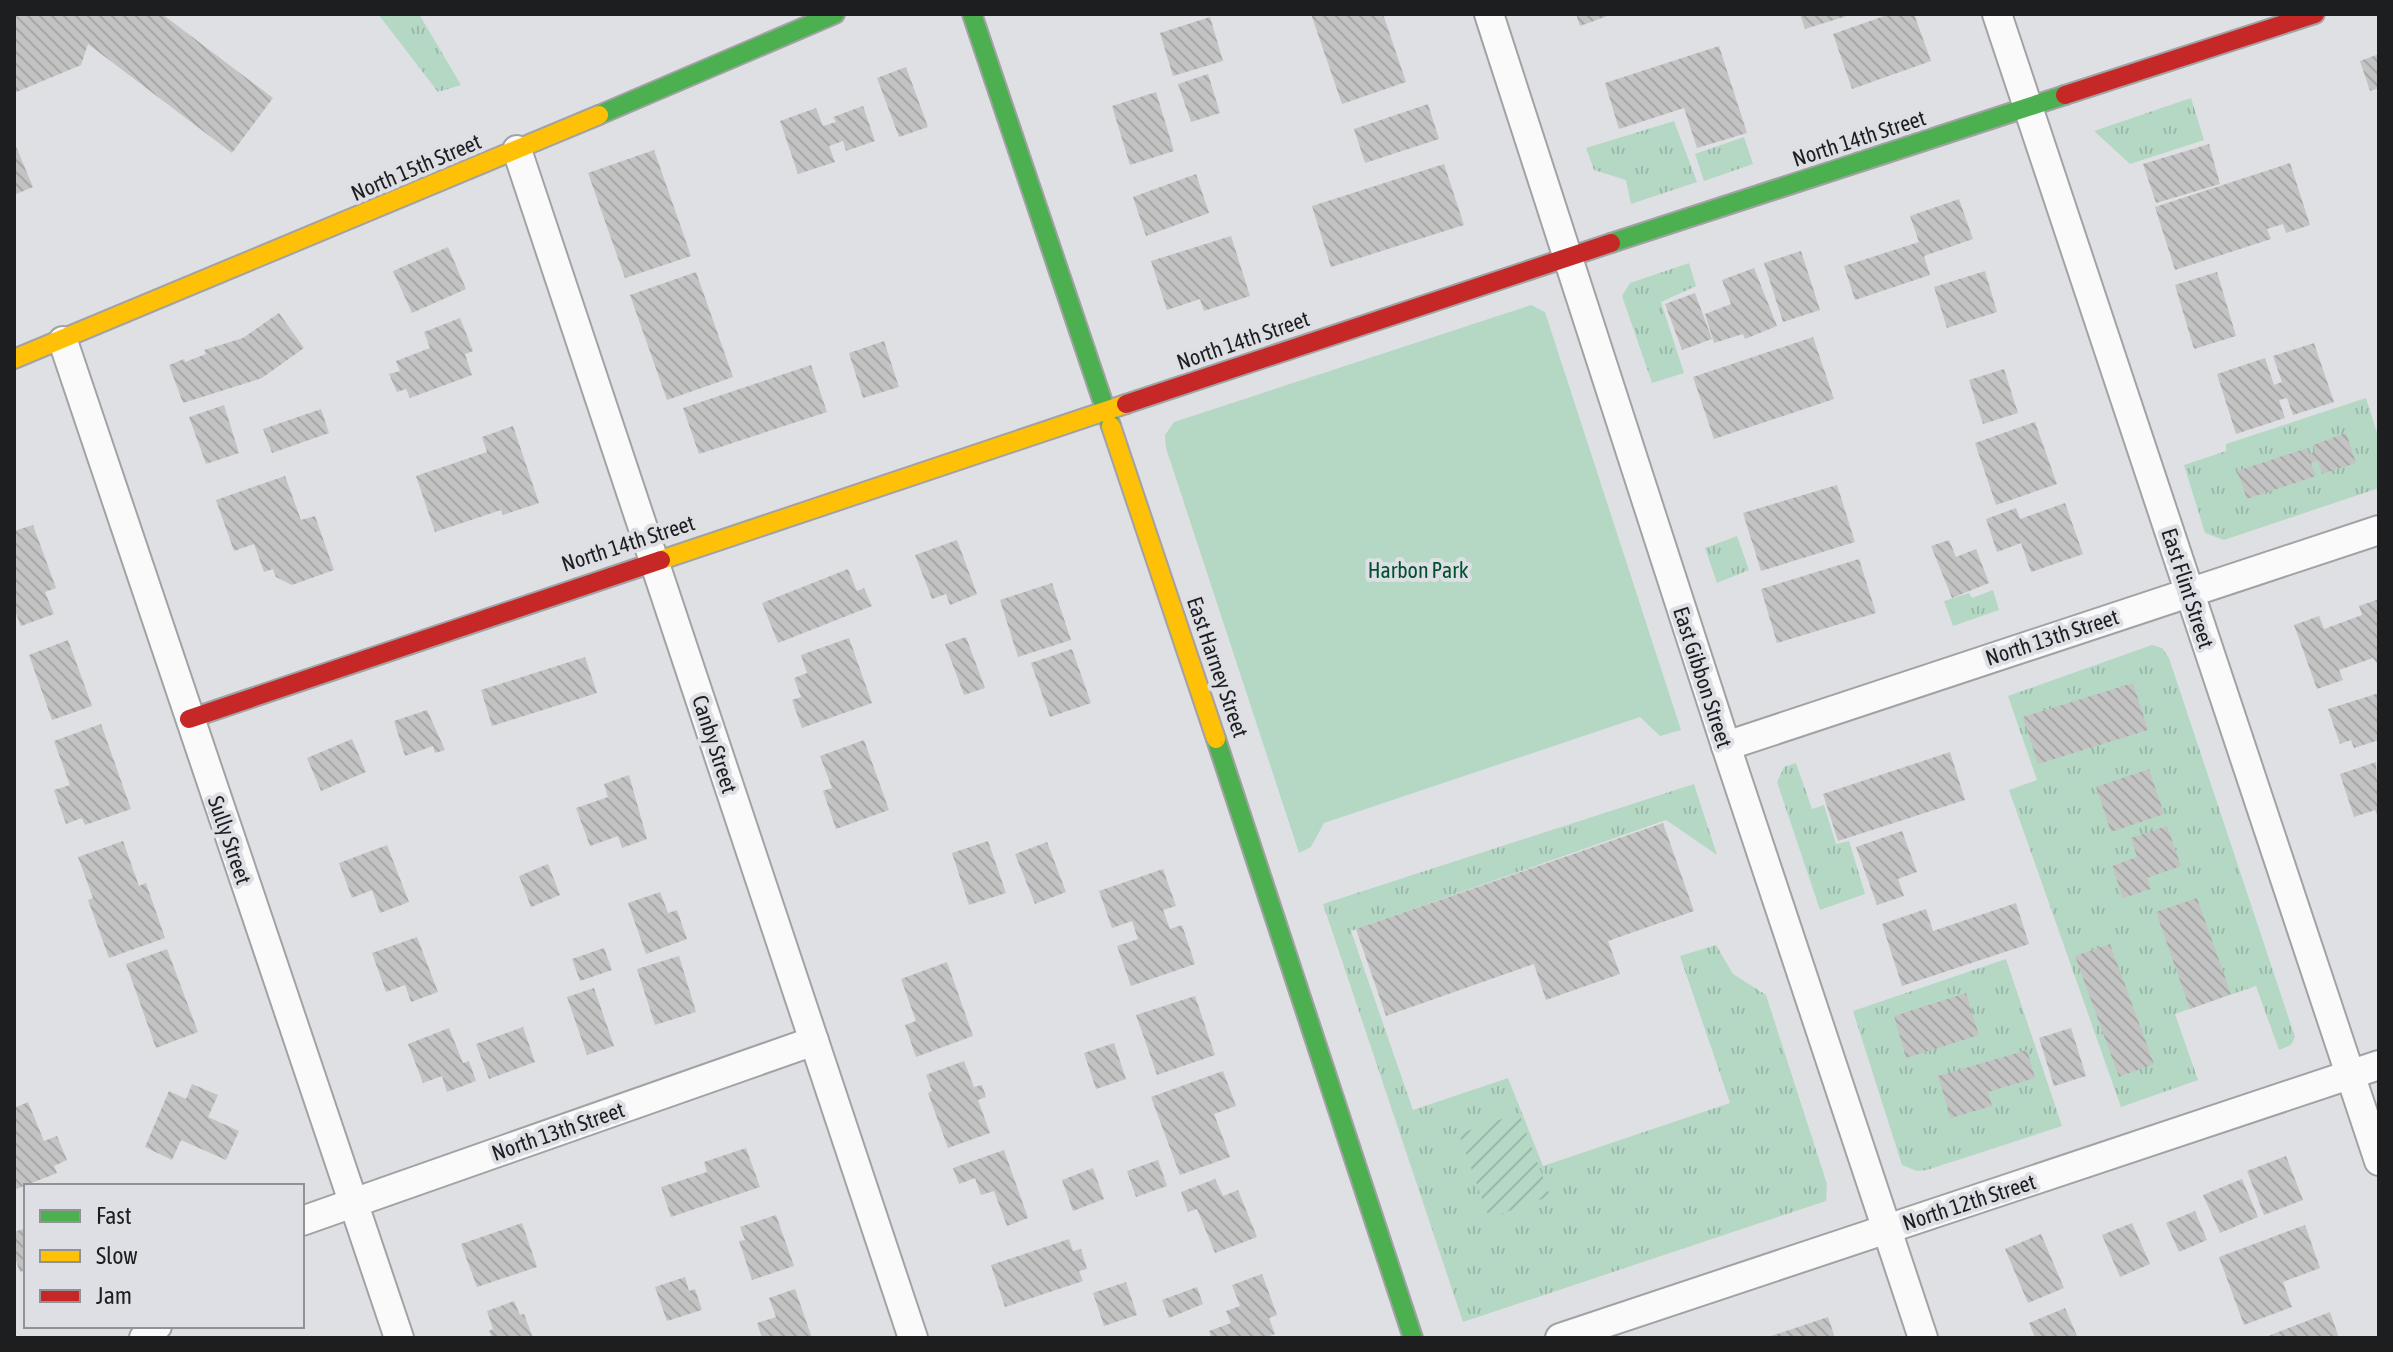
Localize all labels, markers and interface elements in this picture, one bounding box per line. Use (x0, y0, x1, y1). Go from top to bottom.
street label: North 14th Street (1789, 104, 1929, 172)
street label: North 15th Street (347, 128, 485, 206)
street label: North 14th Street (1173, 305, 1313, 375)
street label: North 14th Street (558, 509, 698, 577)
street label: East Flint Street (2156, 525, 2220, 651)
park label: Harbon Park (1368, 557, 1469, 583)
street label: East Harney Street (1182, 593, 1254, 741)
street label: East Gibbon Street (1668, 603, 1738, 751)
street label: North 13th Street (1982, 603, 2122, 671)
street label: Canby Street (687, 692, 743, 796)
street label: Sully Street (203, 792, 257, 888)
street label: North 13th Street (488, 1096, 628, 1166)
street label: North 12th Street (1899, 1168, 2039, 1236)
legend (24, 1184, 304, 1328)
text: Fast (96, 1202, 132, 1229)
text: Slow (96, 1242, 138, 1269)
text: Jam (96, 1282, 132, 1309)

